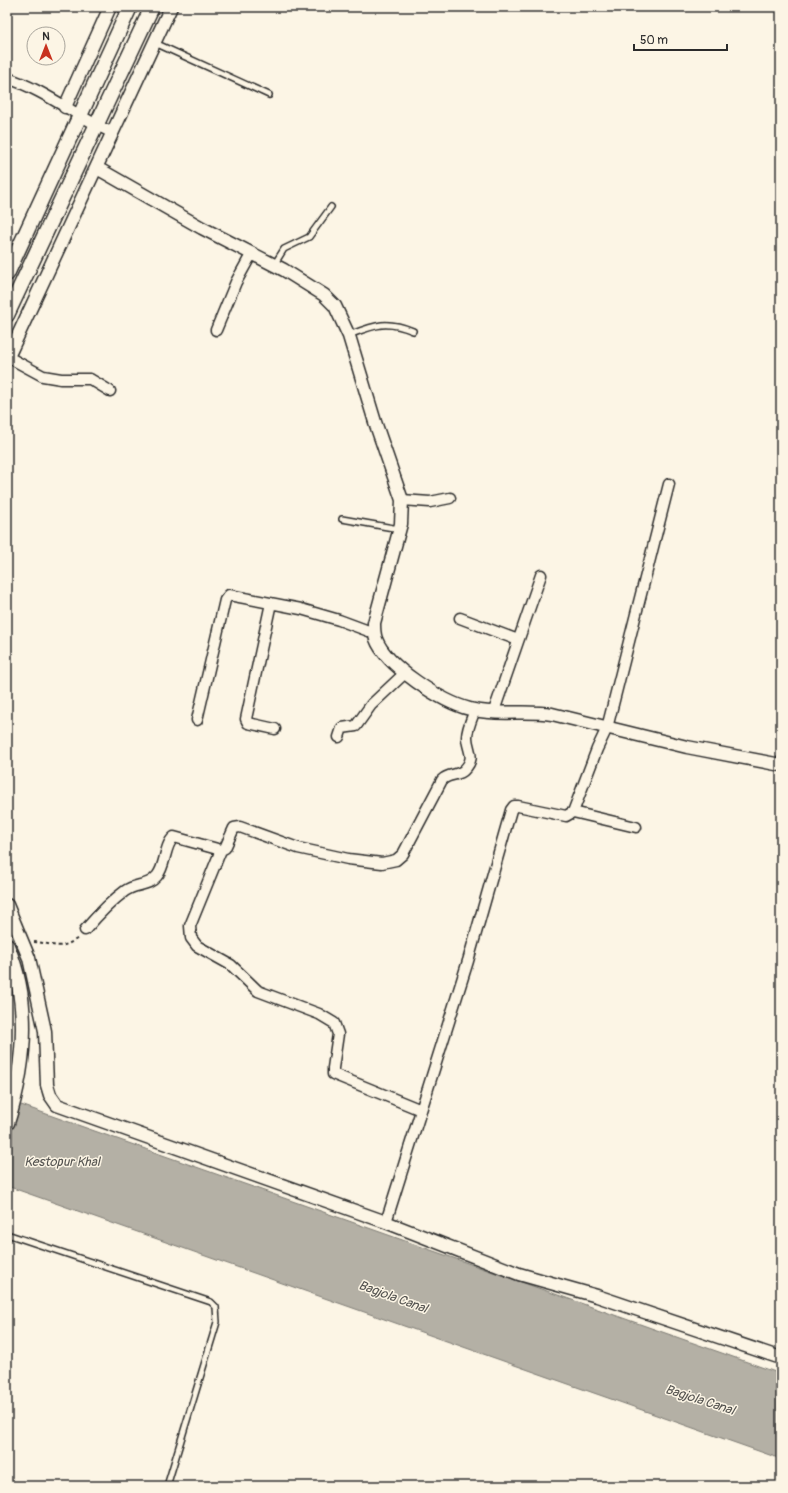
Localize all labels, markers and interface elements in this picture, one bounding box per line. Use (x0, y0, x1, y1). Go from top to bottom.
north arrow (26, 26, 66, 66)
scale bar (634, 26, 727, 52)
text: N (42, 30, 50, 43)
text: 50 m (640, 33, 668, 48)
water label: Kestopur Khal (24, 1154, 102, 1170)
water label: Bagjola Canal (356, 1277, 431, 1317)
water label: Bagjola Canal (663, 1381, 739, 1419)

